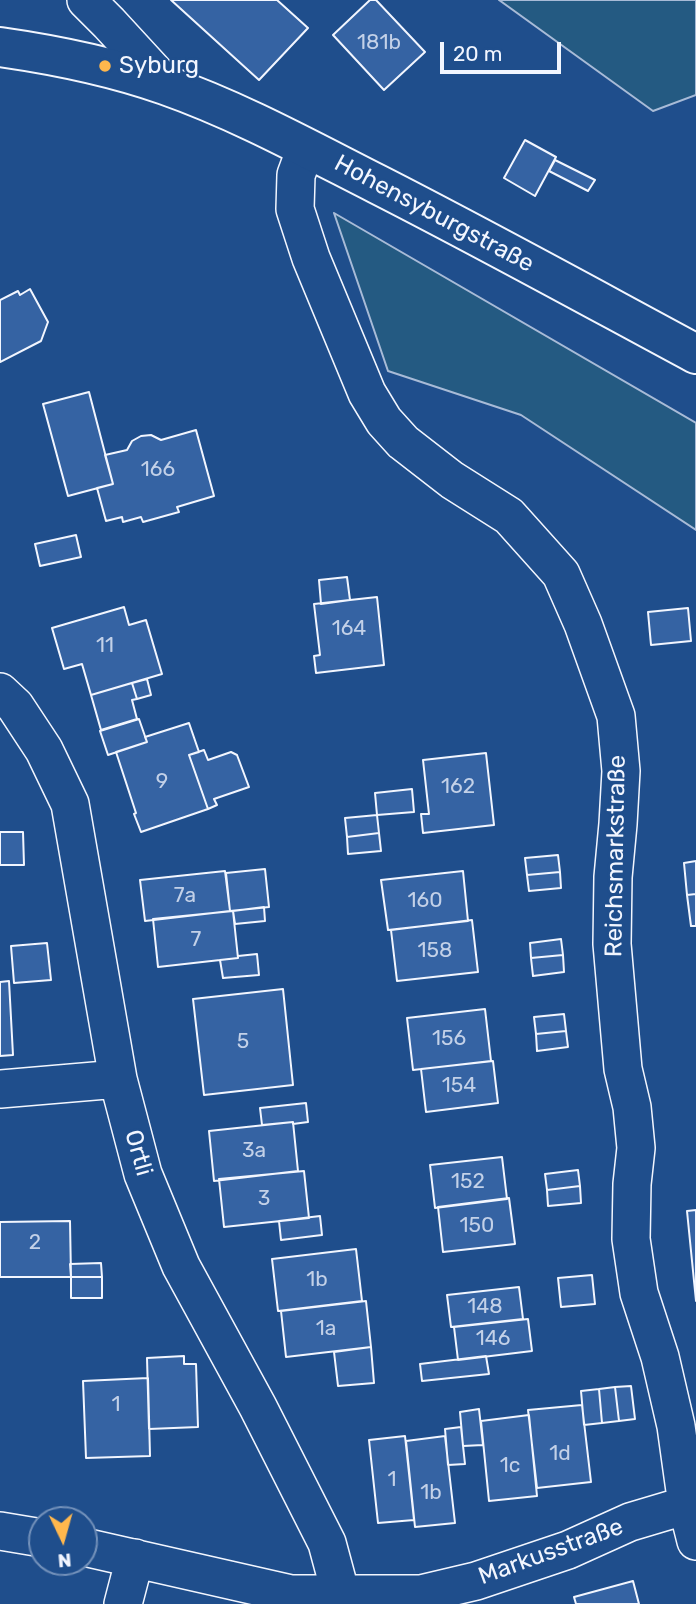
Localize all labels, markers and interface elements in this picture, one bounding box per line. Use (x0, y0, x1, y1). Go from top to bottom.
scale bar (444, 28, 565, 72)
house number: 181b (357, 30, 401, 56)
text: 20 m (453, 41, 502, 66)
place label: Syburg (119, 52, 199, 80)
marker: Syburg (97, 58, 113, 74)
street label: Hohensyburgstraße (329, 149, 539, 279)
house number: 166 (141, 457, 175, 483)
house number: 164 (332, 616, 366, 642)
house number: 11 (96, 633, 114, 659)
street label: Reichsmarkstraße (600, 755, 632, 957)
house number: 9 (156, 769, 168, 795)
house number: 162 (441, 774, 475, 800)
house number: 7a (174, 883, 196, 909)
house number: 160 (408, 888, 442, 914)
house number: 7 (191, 927, 201, 953)
house number: 158 (418, 938, 452, 964)
house number: 156 (432, 1026, 466, 1052)
house number: 5 (237, 1029, 249, 1055)
house number: 154 (442, 1073, 476, 1099)
street label: Ortli (118, 1127, 158, 1179)
house number: 3a (242, 1138, 266, 1164)
house number: 152 (451, 1169, 485, 1195)
house number: 3 (258, 1186, 270, 1212)
house number: 150 (460, 1213, 494, 1239)
house number: 2 (29, 1230, 41, 1256)
house number: 1b (306, 1267, 328, 1293)
house number: 148 (467, 1294, 503, 1320)
house number: 1a (316, 1316, 336, 1342)
house number: 146 (476, 1326, 510, 1352)
house number: 1 (112, 1392, 120, 1418)
house number: 1d (549, 1441, 571, 1467)
house number: 1c (500, 1453, 520, 1479)
house number: 1 (388, 1467, 396, 1493)
house number: 1b (420, 1480, 442, 1506)
north arrow (28, 1506, 98, 1576)
street label: Markusstraße (475, 1513, 627, 1591)
text: N (57, 1548, 73, 1572)

